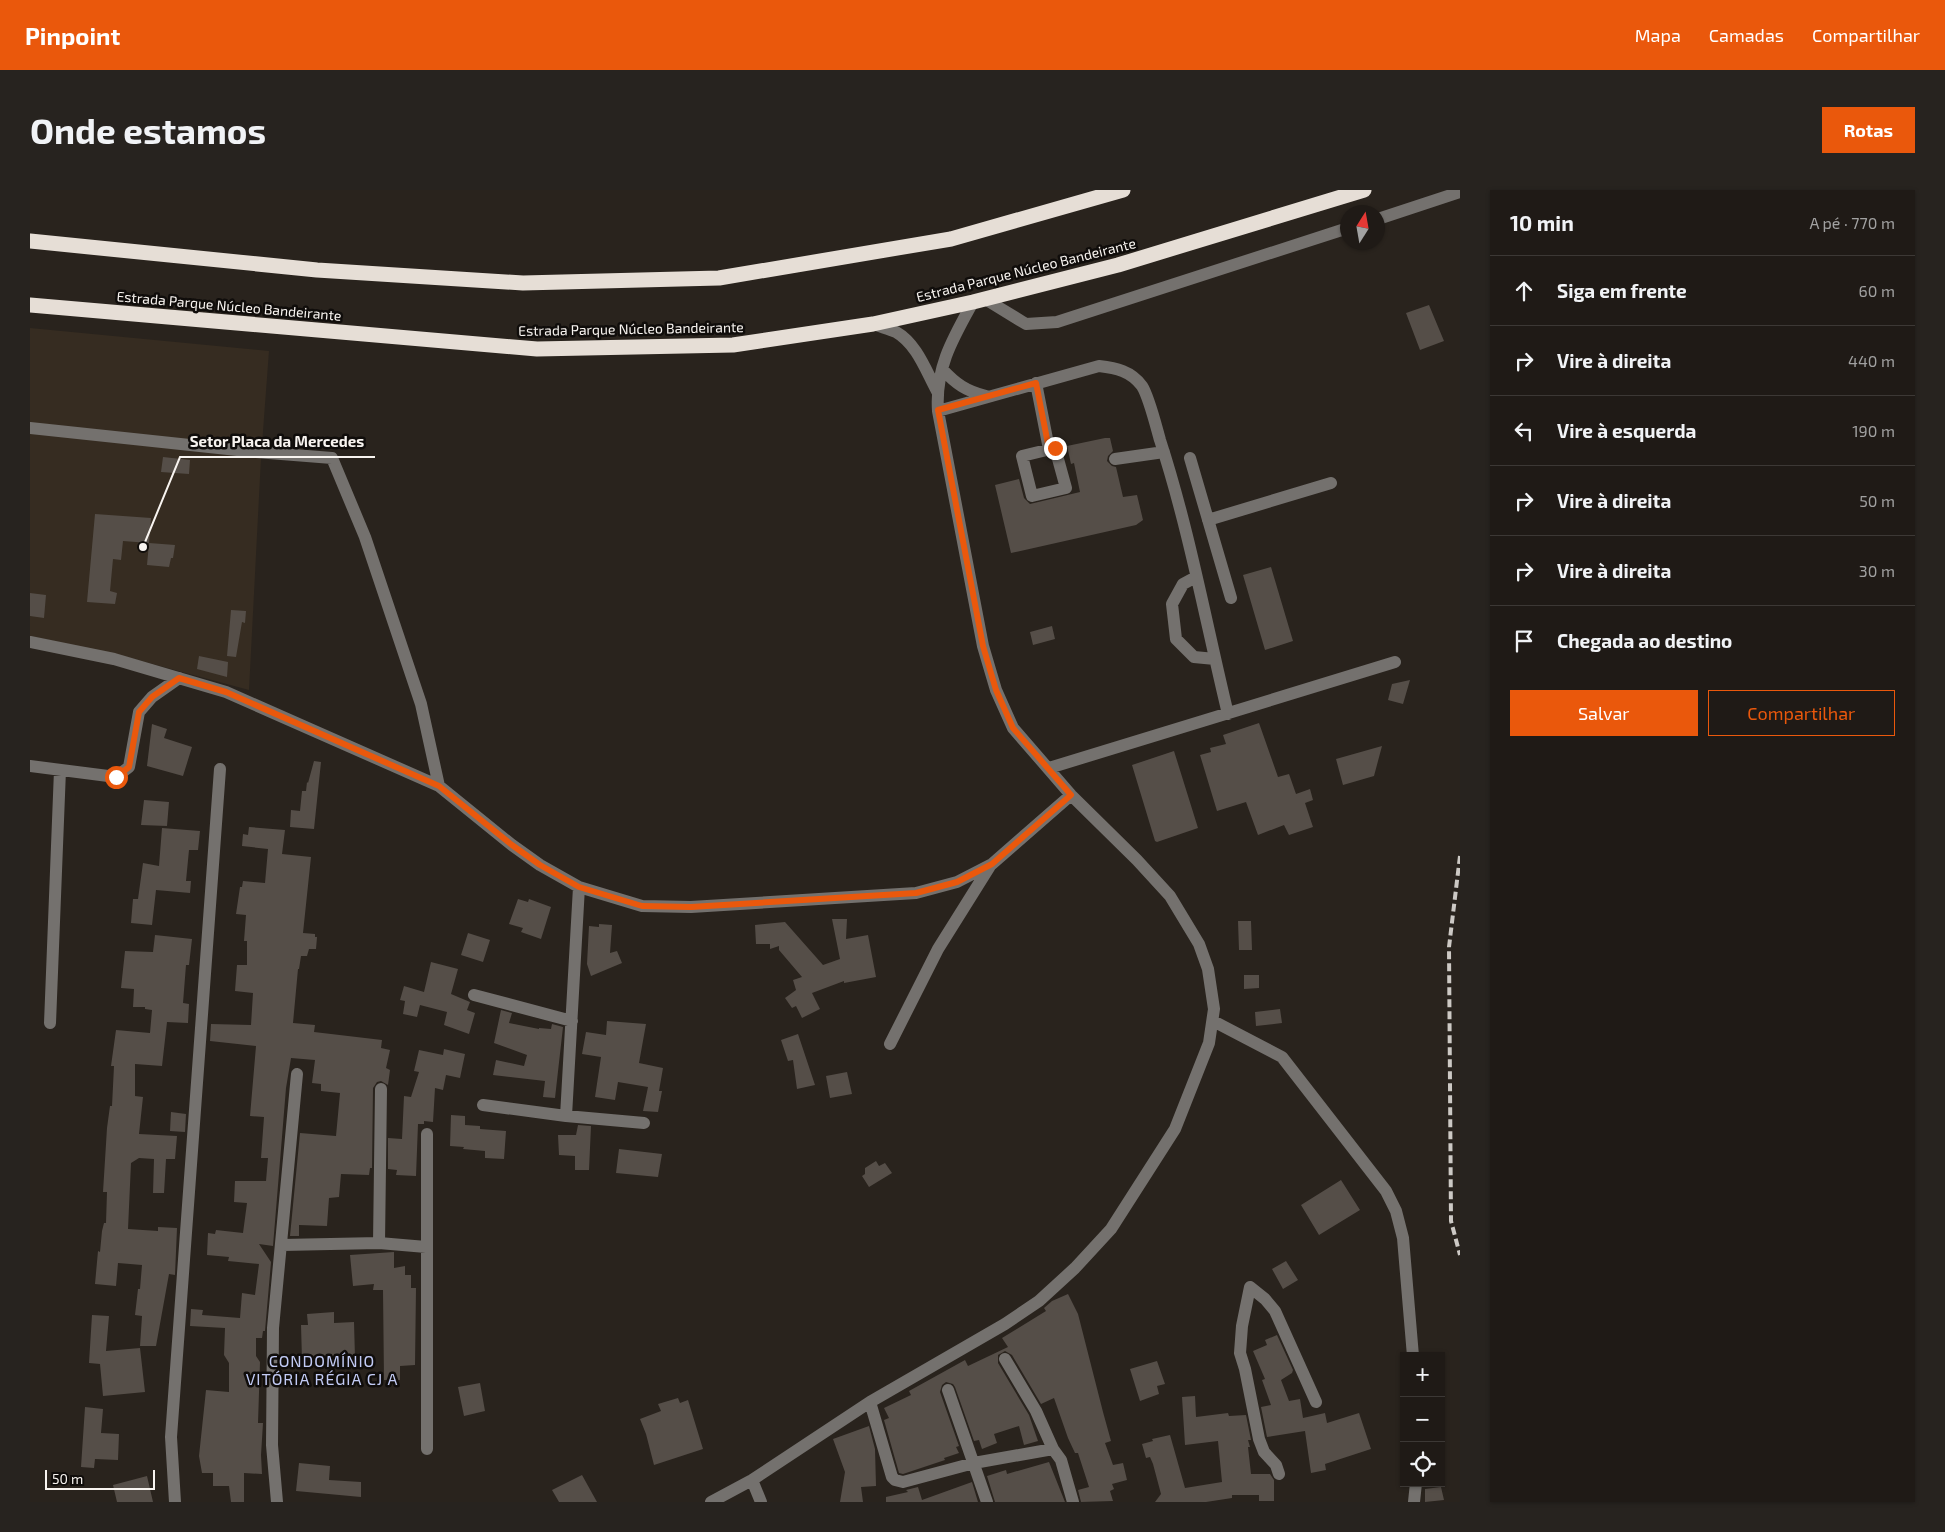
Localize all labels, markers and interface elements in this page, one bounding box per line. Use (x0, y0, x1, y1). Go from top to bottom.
text: Pinpoint (25, 21, 120, 50)
text: Mapa (1635, 24, 1681, 46)
text: Camadas (1709, 24, 1784, 46)
text: Compartilhar (1812, 24, 1920, 46)
button: Rotas (1822, 107, 1915, 153)
text: Onde estamos (30, 109, 266, 151)
north arrow (1340, 205, 1385, 250)
text: 10 min (1510, 210, 1574, 235)
text: A pé · 770 m (1809, 213, 1895, 232)
street label: Estrada Parque Núcleo Bandeirante (914, 234, 1137, 305)
icon: ahead (1510, 277, 1538, 305)
text: Siga em frente (1557, 279, 1687, 302)
text: 60 m (1859, 281, 1895, 300)
street label: Estrada Parque Núcleo Bandeirante (116, 287, 342, 324)
street label: Estrada Parque Núcleo Bandeirante (518, 318, 744, 339)
icon: right (1510, 347, 1538, 375)
text: Vire à direita (1557, 349, 1671, 372)
text: 440 m (1848, 351, 1895, 370)
icon: left (1510, 417, 1538, 445)
text: Vire à esquerda (1557, 419, 1696, 442)
text: 190 m (1852, 421, 1895, 440)
callout: Setor Placa da Mercedes (180, 427, 375, 457)
text: Setor Placa da Mercedes (190, 432, 364, 450)
route end (1044, 437, 1067, 460)
icon: right (1510, 487, 1538, 515)
text: Vire à direita (1557, 489, 1671, 512)
text: 50 m (1859, 491, 1895, 510)
icon: right (1510, 557, 1538, 585)
text: Vire à direita (1557, 559, 1671, 582)
text: 30 m (1859, 561, 1895, 580)
icon: arrive (1510, 627, 1538, 655)
text: Chegada ao destino (1557, 629, 1732, 652)
button: Salvar (1510, 690, 1698, 736)
button: Compartilhar (1708, 690, 1895, 736)
route start (105, 766, 128, 789)
district label: CONDOMÍNIO VITÓRIA RÉGIA CJ A (246, 1351, 398, 1388)
map controls (1400, 1352, 1445, 1487)
button: + (1400, 1352, 1445, 1397)
button: − (1400, 1397, 1445, 1442)
button: locate (1400, 1442, 1445, 1487)
scale bar (45, 1467, 155, 1490)
text: 50 m (52, 1470, 83, 1487)

